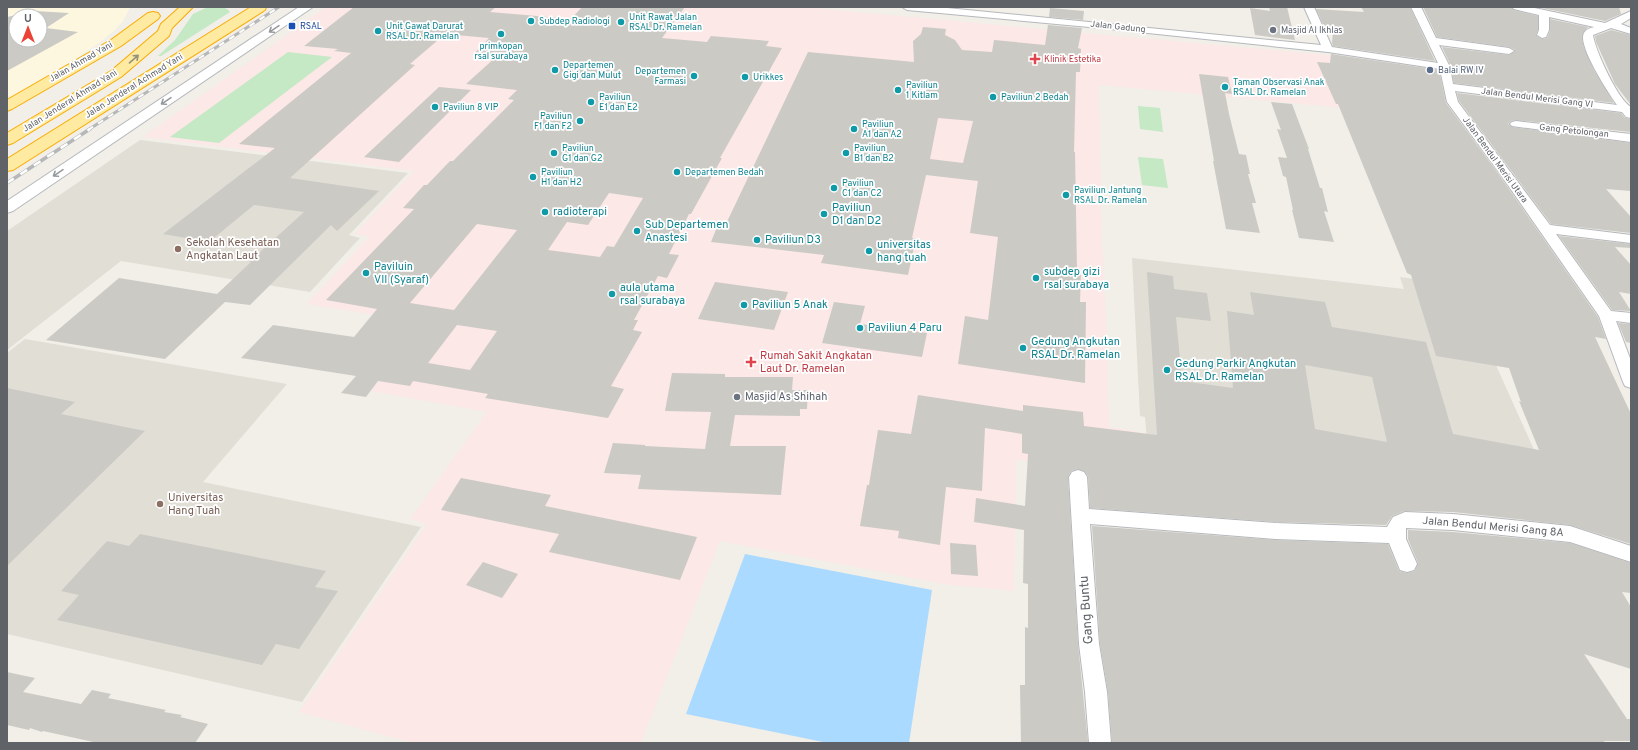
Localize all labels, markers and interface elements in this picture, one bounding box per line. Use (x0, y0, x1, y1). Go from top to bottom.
north arrow (8, 8, 48, 48)
text: U (24, 12, 32, 26)
place label: Unit Rawat Jalan RSAL Dr. Ramelan (629, 12, 702, 33)
marker: Subdep Radiologi (526, 16, 536, 26)
place label: Subdep Radiologi (539, 16, 610, 27)
marker: Unit Rawat Jalan RSAL Dr. Ramelan (616, 17, 626, 27)
street label: Jalan Gadung (1090, 19, 1146, 35)
marker: RSAL (287, 21, 297, 31)
place label: RSAL (300, 21, 322, 32)
place label: Unit Gawat Darurat RSAL Dr. Ramelan (386, 21, 463, 42)
one-way arrow (268, 25, 280, 33)
marker: Masjid Al Ikhlas (1268, 25, 1278, 35)
place label: Masjid Al Ikhlas (1281, 25, 1343, 36)
marker: Unit Gawat Darurat RSAL Dr. Ramelan (373, 26, 383, 36)
marker: primkopan rsal surabaya (496, 29, 506, 39)
street label: Jalan Ahmad Yani (47, 39, 115, 85)
place label: primkopan rsal surabaya (474, 41, 528, 62)
street label: Jalan Jenderal Achmad Yani (83, 51, 185, 121)
marker: Klinik Estetika (1029, 53, 1041, 65)
one-way arrow (128, 54, 139, 63)
place label: Klinik Estetika (1044, 54, 1101, 65)
place label: Departemen Gigi dan Mulut (563, 60, 621, 81)
marker: Departemen Gigi dan Mulut (550, 65, 560, 75)
marker: Balai RW IV (1425, 65, 1435, 75)
place label: Balai RW IV (1438, 65, 1484, 76)
place label: Departemen Farmasi (635, 66, 686, 87)
street label: Jalan Jenderal Ahmad Yani (21, 67, 119, 135)
marker: Departemen Farmasi (689, 71, 699, 81)
marker: Urikkes (740, 72, 750, 82)
place label: Urikkes (753, 72, 783, 83)
place label: Taman Observasi Anak RSAL Dr. Ramelan (1233, 77, 1325, 98)
place label: Paviliun 1 Kitlam (906, 80, 938, 101)
marker: Taman Observasi Anak RSAL Dr. Ramelan (1220, 82, 1230, 92)
marker: Paviliun 1 Kitlam (893, 85, 903, 95)
street label: Jalan Bendul Merisi Gang VI (1480, 86, 1594, 110)
place label: Paviliun E1 dan E2 (599, 92, 638, 113)
marker: Paviliun 2 Bedah (988, 92, 998, 102)
place label: Paviliun 2 Bedah (1001, 92, 1069, 103)
one-way arrow (161, 97, 172, 105)
marker: Paviliun E1 dan E2 (586, 97, 596, 107)
marker: Paviliun 8 VIP (430, 102, 440, 112)
place label: Paviliun 8 VIP (443, 102, 499, 113)
place label: Paviliun F1 dan F2 (534, 111, 572, 132)
street label: Jalan Bendul Merisi Utara (1460, 115, 1530, 205)
marker: Paviliun F1 dan F2 (575, 116, 585, 126)
place label: Paviliun A1 dan A2 (862, 119, 902, 140)
street label: Gang Petolongan (1539, 122, 1609, 140)
marker: Paviliun A1 dan A2 (849, 124, 859, 134)
place label: Paviliun G1 dan G2 (562, 143, 602, 164)
place label: Paviliun B1 dan B2 (854, 143, 894, 164)
marker: Paviliun G1 dan G2 (549, 148, 559, 158)
marker: Paviliun B1 dan B2 (841, 148, 851, 158)
place label: Paviliun H1 dan H2 (541, 167, 582, 188)
marker: Departemen Bedah (672, 167, 682, 177)
place label: Departemen Bedah (685, 167, 764, 178)
one-way arrow (53, 169, 64, 177)
marker: Paviliun H1 dan H2 (528, 172, 538, 182)
place label: Paviliun C1 dan C2 (842, 178, 882, 199)
marker: Paviliun C1 dan C2 (829, 183, 839, 193)
place label: Paviliun Jantung RSAL Dr. Ramelan (1074, 185, 1147, 206)
marker: Paviliun Jantung RSAL Dr. Ramelan (1061, 190, 1071, 200)
place label: Paviliun D1 dan D2 (832, 201, 881, 228)
place label: radioterapi (553, 205, 607, 219)
marker: radioterapi (540, 207, 550, 217)
marker: Paviliun D1 dan D2 (819, 209, 829, 219)
place label: Sub Departemen Anastesi (645, 218, 729, 245)
marker: Sub Departemen Anastesi (632, 226, 642, 236)
place label: Paviliun D3 (765, 233, 821, 247)
marker: Paviliun D3 (752, 235, 762, 245)
place label: Sekolah Kesehatan Angkatan Laut (186, 236, 279, 263)
place label: universitas hang tuah (877, 238, 931, 265)
marker: Sekolah Kesehatan Angkatan Laut (173, 244, 183, 254)
marker: universitas hang tuah (864, 246, 874, 256)
place label: Paviluin VII (Syaraf) (374, 260, 429, 287)
place label: subdep gizi rsal surabaya (1044, 265, 1109, 292)
marker: Paviluin VII (Syaraf) (361, 268, 371, 278)
marker: subdep gizi rsal surabaya (1031, 273, 1041, 283)
place label: aula utama rsal surabaya (620, 281, 685, 308)
marker: aula utama rsal surabaya (607, 289, 617, 299)
place label: Paviliun 5 Anak (752, 298, 828, 312)
marker: Paviliun 5 Anak (739, 300, 749, 310)
place label: Paviliun 4 Paru (868, 321, 942, 335)
marker: Paviliun 4 Paru (855, 323, 865, 333)
place label: Gedung Angkutan RSAL Dr. Ramelan (1031, 335, 1120, 362)
marker: Gedung Angkutan RSAL Dr. Ramelan (1018, 343, 1028, 353)
place label: Rumah Sakit Angkatan Laut Dr. Ramelan (760, 349, 872, 376)
marker: Rumah Sakit Angkatan Laut Dr. Ramelan (745, 356, 757, 368)
place label: Gedung Parkir Angkutan RSAL Dr. Ramelan (1175, 357, 1296, 384)
marker: Gedung Parkir Angkutan RSAL Dr. Ramelan (1162, 365, 1172, 375)
place label: Masjid As Shihah (745, 390, 827, 404)
marker: Masjid As Shihah (732, 392, 742, 402)
place label: Universitas Hang Tuah (168, 491, 223, 518)
marker: Universitas Hang Tuah (155, 499, 165, 509)
street label: Jalan Bendul Merisi Gang 8A (1422, 514, 1564, 540)
street label: Gang Buntu (1077, 575, 1097, 645)

